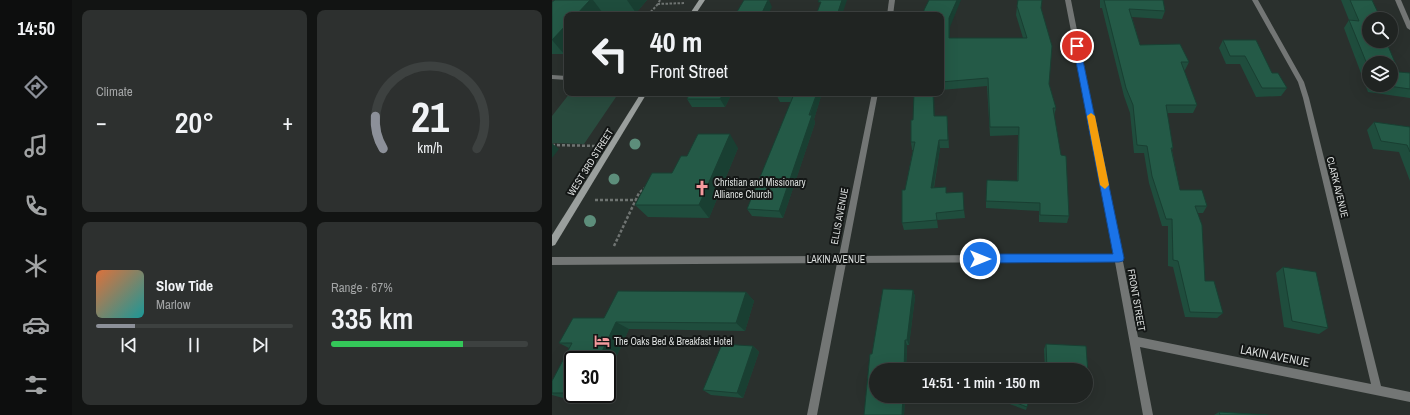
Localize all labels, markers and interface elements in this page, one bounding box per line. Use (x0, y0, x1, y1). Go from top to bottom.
map controls (1362, 12, 1398, 92)
button: search (1362, 12, 1398, 48)
text: 14:50 (17, 16, 55, 41)
text: 40 m (650, 23, 702, 61)
icon: left (584, 28, 636, 80)
pin (1060, 29, 1094, 63)
icon: arrive (1066, 35, 1088, 57)
button: layers (1362, 56, 1398, 92)
text: Front Street (650, 59, 728, 84)
icon: directions (22, 73, 50, 101)
text: Climate (96, 83, 133, 100)
text: 21 (411, 89, 448, 145)
text: 20° (175, 102, 214, 142)
text: − (96, 107, 107, 137)
text: + (282, 107, 293, 137)
street label: WEST 3RD STREET (565, 126, 616, 198)
icon: music (22, 132, 50, 160)
text: km/h (417, 137, 442, 156)
street label: CLARK AVENUE (1324, 155, 1351, 219)
place label: Christian and Missionary Alliance Church (713, 176, 807, 201)
church icon: Christian and Missionary Alliance Church (693, 179, 711, 197)
street label: ELLIS AVENUE (828, 187, 851, 245)
icon: phone (22, 192, 50, 220)
position arrow (959, 238, 1001, 280)
icon: climate (22, 252, 50, 280)
street label: LAKIN AVENUE (807, 253, 865, 266)
street label: FRONT STREET (1125, 268, 1148, 332)
text: Slow Tide (156, 275, 213, 296)
text: Range · 67% (331, 279, 393, 296)
text: Marlow (156, 296, 190, 313)
text: 335 km (331, 298, 413, 338)
icon: car (22, 311, 50, 339)
hotel icon: The Oaks Bed & Breakfast Hotel (593, 332, 611, 350)
icon: previous (118, 334, 140, 356)
icon: pause (183, 334, 205, 356)
icon: next (249, 334, 271, 356)
place label: The Oaks Bed & Breakfast Hotel (614, 335, 733, 348)
street label: LAKIN AVENUE (1239, 341, 1311, 371)
speed limit sign: 30 (564, 351, 616, 403)
icon: filters (22, 371, 50, 399)
text: 14:51 · 1 min · 150 m (922, 372, 1040, 393)

